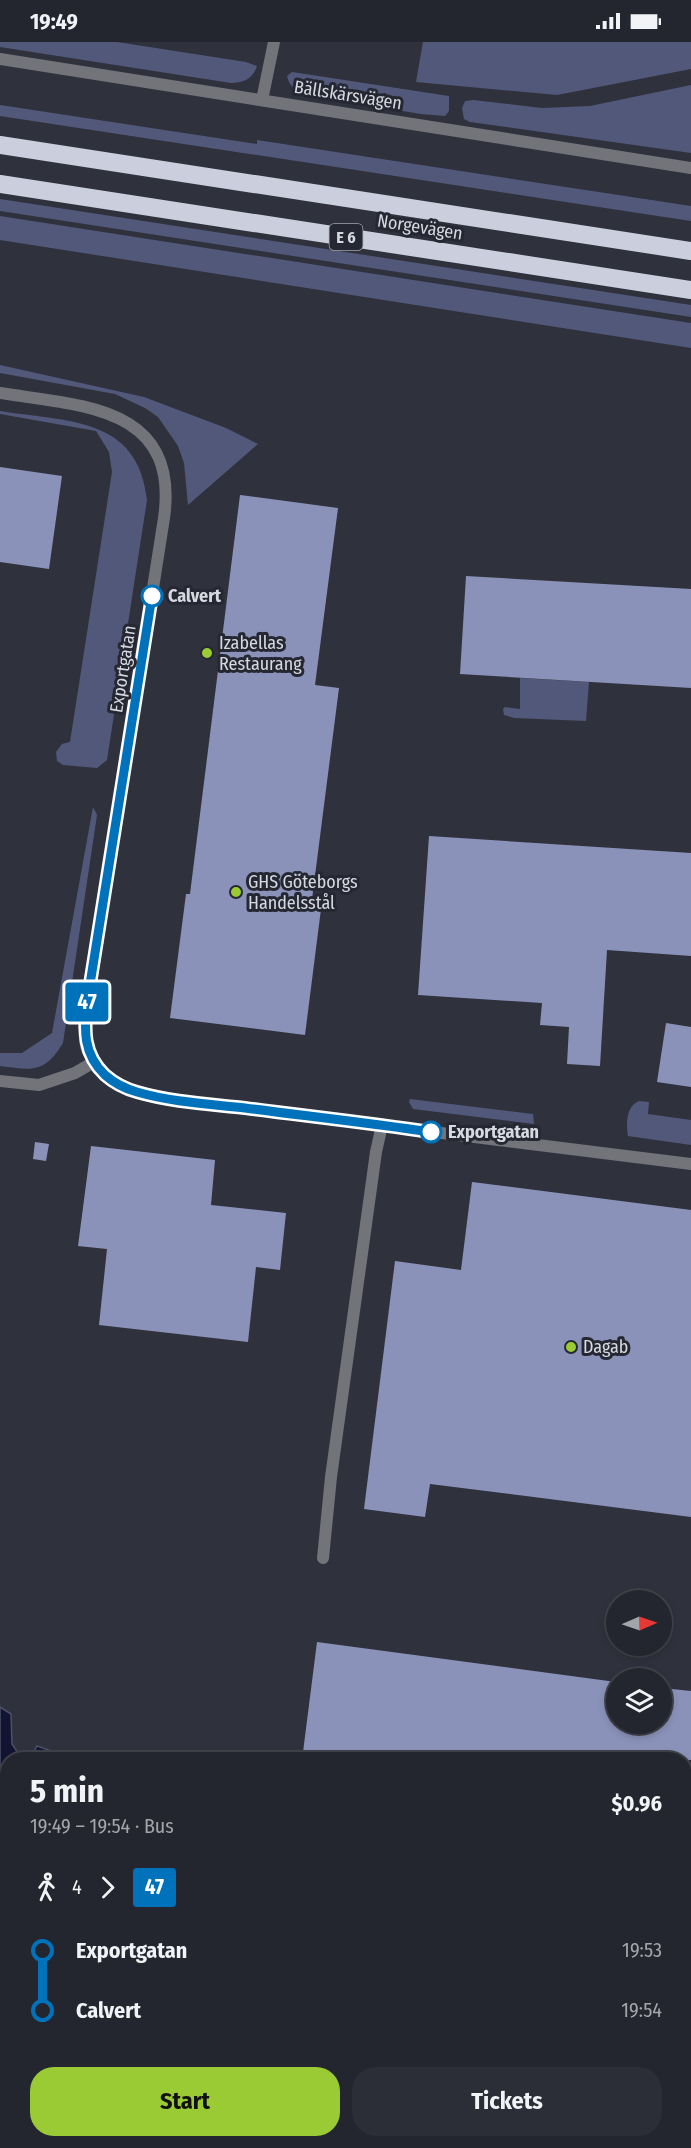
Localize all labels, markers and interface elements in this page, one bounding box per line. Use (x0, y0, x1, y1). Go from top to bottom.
text: 19:49 (30, 8, 78, 35)
street label: Bällskärsvägen (292, 76, 404, 114)
street label: Norgevägen (376, 209, 464, 245)
road number: E 6 (330, 224, 362, 250)
marker: Calvert (141, 585, 163, 607)
place label: Calvert (168, 585, 222, 607)
street label: Exportgatan (105, 624, 141, 714)
place label: Izabellas Restaurang (219, 632, 302, 675)
marker: Izabellas Restaurang (200, 646, 214, 660)
place label: GHS Göteborgs Handelsstål (248, 871, 358, 914)
marker: GHS Göteborgs Handelsstål (229, 885, 243, 899)
line badge: 47 (60, 982, 114, 1022)
text: 47 (77, 989, 97, 1015)
marker: Exportgatan (420, 1121, 442, 1143)
place label: Exportgatan (448, 1121, 539, 1143)
place label: Dagab (583, 1336, 628, 1358)
marker: Dagab (564, 1340, 578, 1354)
north arrow (606, 1590, 672, 1656)
map controls (606, 1590, 672, 1734)
button: layers (606, 1668, 672, 1734)
text: 5 min (30, 1771, 104, 1811)
text: $0.96 (612, 1790, 662, 1817)
text: 19:49 – 19:54 · Bus (30, 1814, 174, 1838)
icon: walk (30, 1871, 63, 1904)
icon: forward (91, 1871, 124, 1904)
text: 47 (145, 1874, 164, 1900)
text: 4 (72, 1875, 82, 1899)
text: Exportgatan (76, 1937, 187, 1964)
text: 19:53 (622, 1938, 662, 1962)
text: Calvert (76, 1997, 141, 2024)
text: 19:54 (621, 1998, 662, 2022)
button: Start (30, 2067, 340, 2136)
button: Tickets (352, 2067, 662, 2136)

